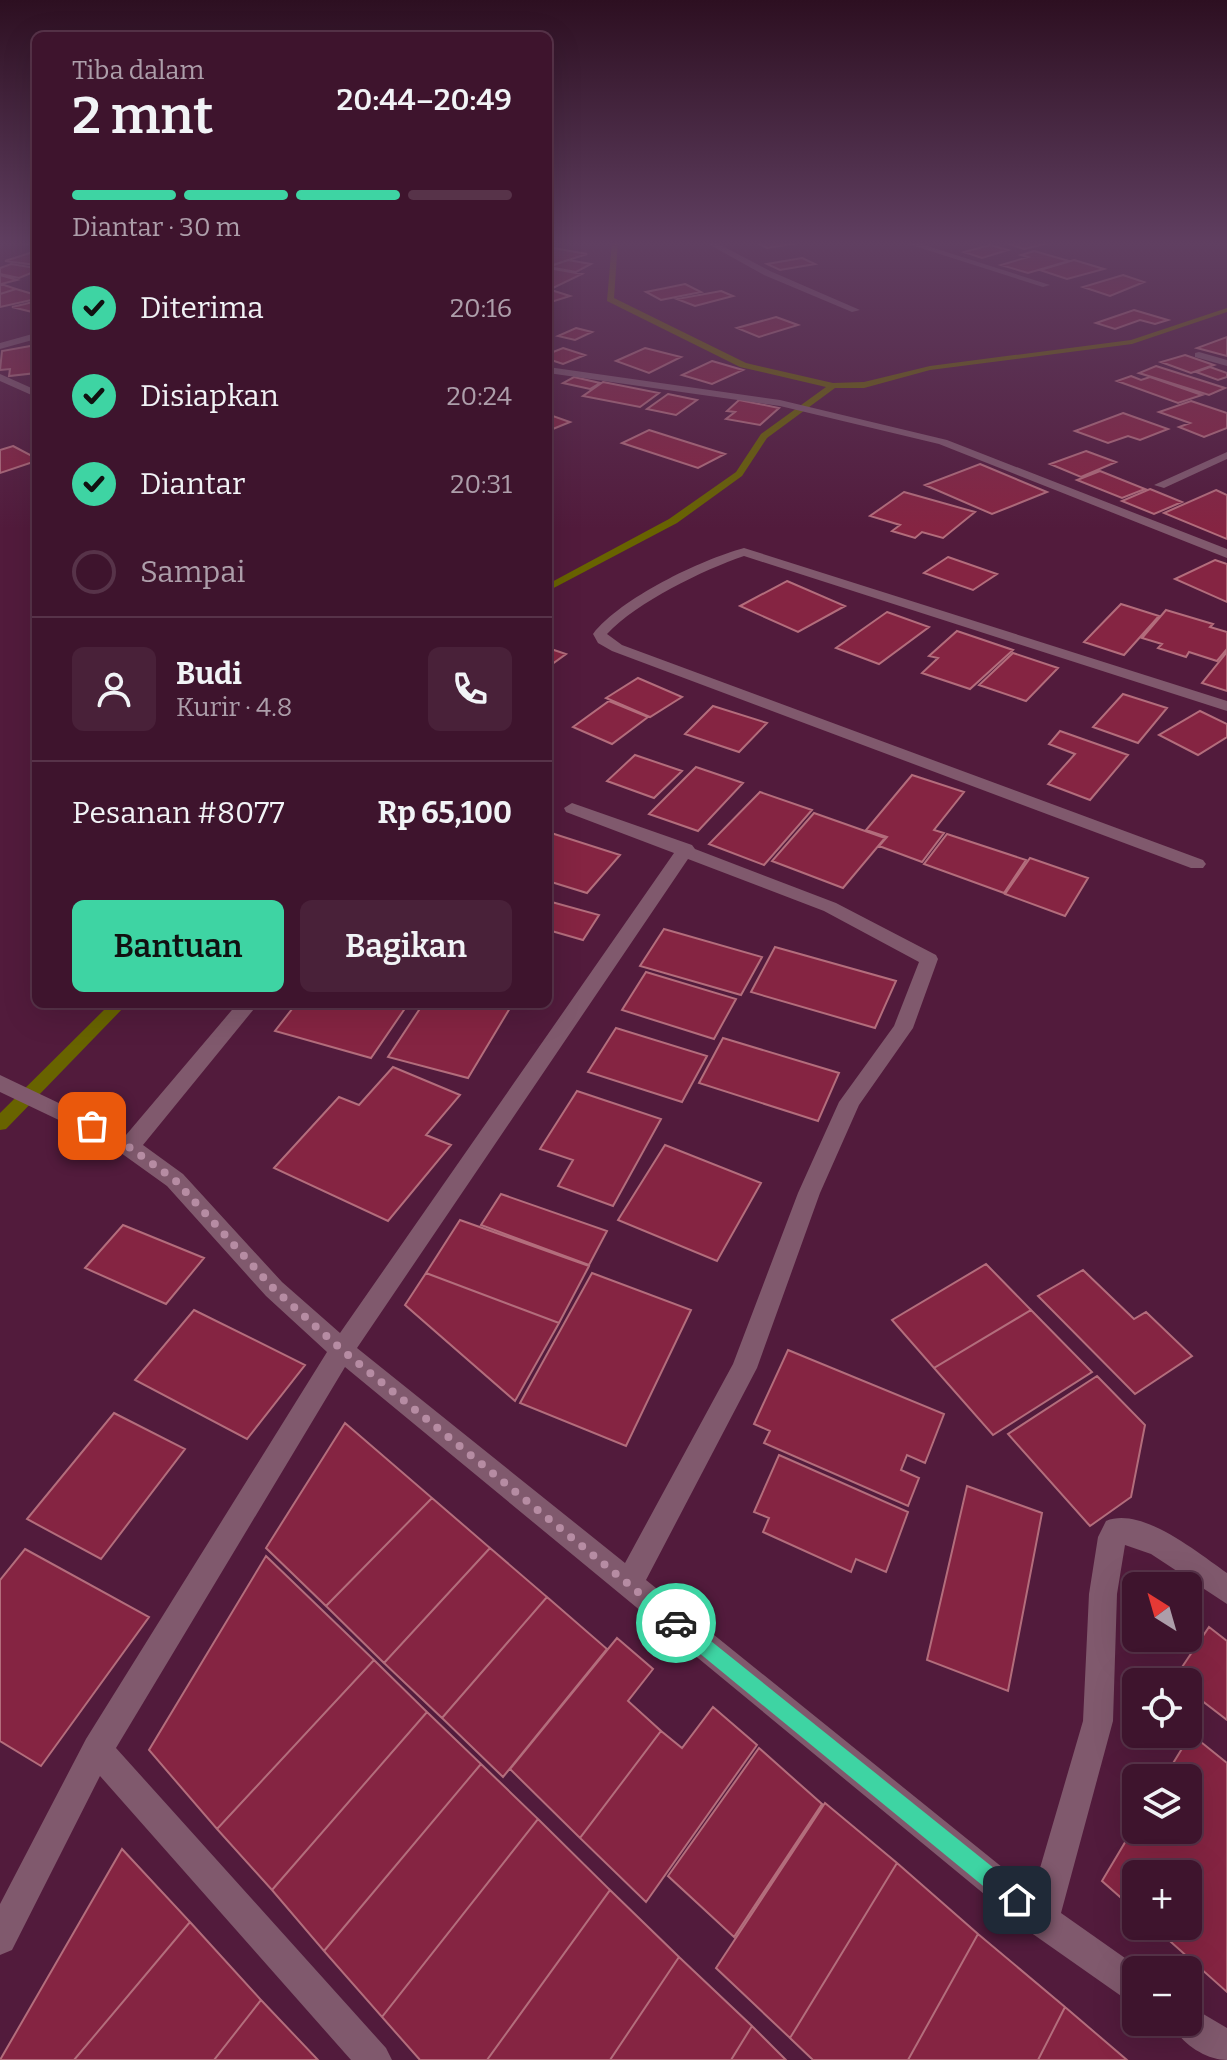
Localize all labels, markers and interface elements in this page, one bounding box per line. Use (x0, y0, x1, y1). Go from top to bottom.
text: Tiba dalam (72, 55, 204, 86)
text: 20:44–20:49 (337, 82, 512, 118)
text: 2 mnt (72, 84, 214, 147)
text: Diantar · 30 m (72, 212, 241, 243)
icon: check (72, 286, 116, 330)
text: Diterima (140, 290, 264, 326)
text: 20:16 (450, 293, 512, 324)
icon: check (72, 374, 116, 418)
text: Disiapkan (140, 378, 279, 414)
text: 20:24 (446, 381, 512, 412)
icon: check (72, 462, 116, 506)
text: Diantar (140, 466, 245, 502)
text: 20:31 (450, 469, 512, 500)
text: Sampai (140, 554, 246, 590)
button: person (72, 647, 156, 731)
button: phone (428, 647, 512, 731)
text: Budi (176, 656, 242, 692)
text: Kurir · 4.8 (176, 692, 292, 723)
text: Pesanan #8077 (72, 795, 284, 831)
text: Rp 65,100 (378, 795, 512, 831)
button: Bantuan (72, 900, 284, 992)
button: Bagikan (300, 900, 512, 992)
pin (58, 1092, 126, 1160)
icon: bag (70, 1104, 114, 1148)
north arrow (1122, 1572, 1202, 1652)
map controls (1122, 1572, 1202, 2036)
courier (636, 1583, 716, 1663)
icon: car (654, 1601, 698, 1645)
button: locate (1122, 1668, 1202, 1748)
button: layers (1122, 1764, 1202, 1844)
button: + (1122, 1860, 1202, 1940)
pin (983, 1866, 1051, 1934)
icon: home (995, 1878, 1039, 1922)
button: − (1122, 1956, 1202, 2036)

